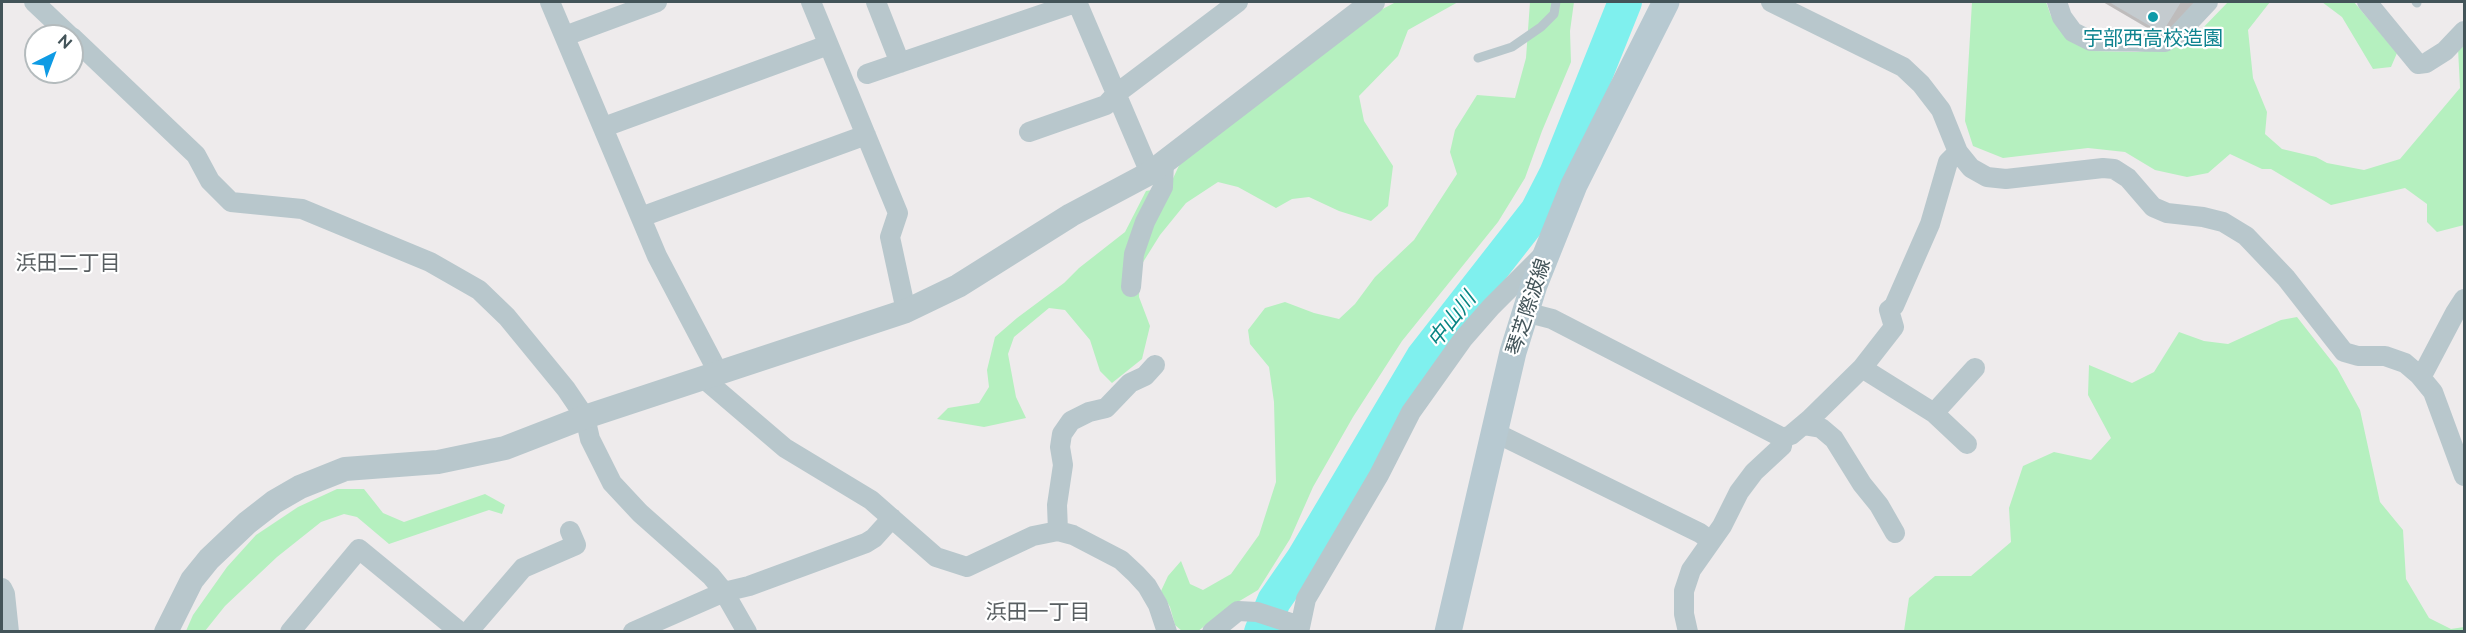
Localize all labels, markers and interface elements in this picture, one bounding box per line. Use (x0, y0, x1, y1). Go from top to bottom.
marker: 宇部西高校造園 (2146, 10, 2160, 24)
north arrow (24, 24, 84, 84)
place label: 宇部西高校造園 (2083, 27, 2223, 51)
text: N (54, 31, 76, 53)
district label: 浜田二丁目 (16, 251, 120, 277)
street label: 琴芝際波線 (1502, 256, 1556, 358)
water label: 中山川 (1423, 287, 1481, 353)
district label: 浜田一丁目 (986, 600, 1090, 626)

